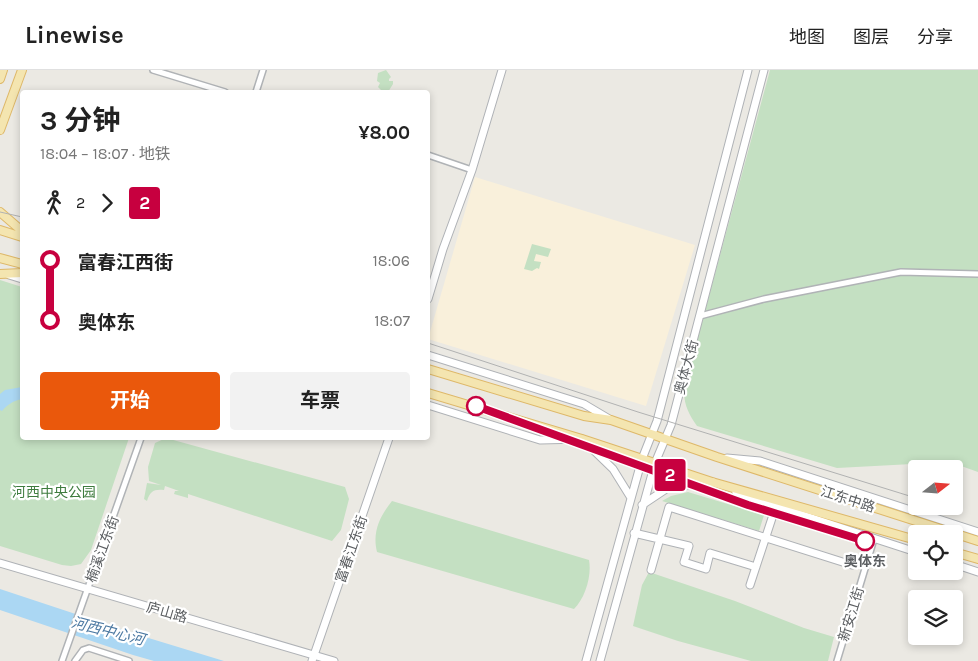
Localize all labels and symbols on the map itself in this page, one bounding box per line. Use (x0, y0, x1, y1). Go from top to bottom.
street label: 奥体大街 (671, 338, 702, 396)
unlabelled marker (466, 396, 486, 416)
line badge: 2 (654, 459, 686, 491)
north arrow (908, 460, 962, 515)
street label: 江东中路 (819, 483, 877, 516)
park label: 河西中央公园 (12, 484, 96, 501)
street label: 楠溪江东街 (83, 513, 122, 585)
street label: 富春江东街 (332, 513, 371, 585)
marker: 奥体东 (855, 531, 875, 551)
place label: 奥体东 (844, 553, 886, 570)
street label: 新安江街 (835, 585, 868, 643)
street label: 庐山路 (144, 599, 189, 626)
water label: 河西中心河 (69, 613, 149, 650)

